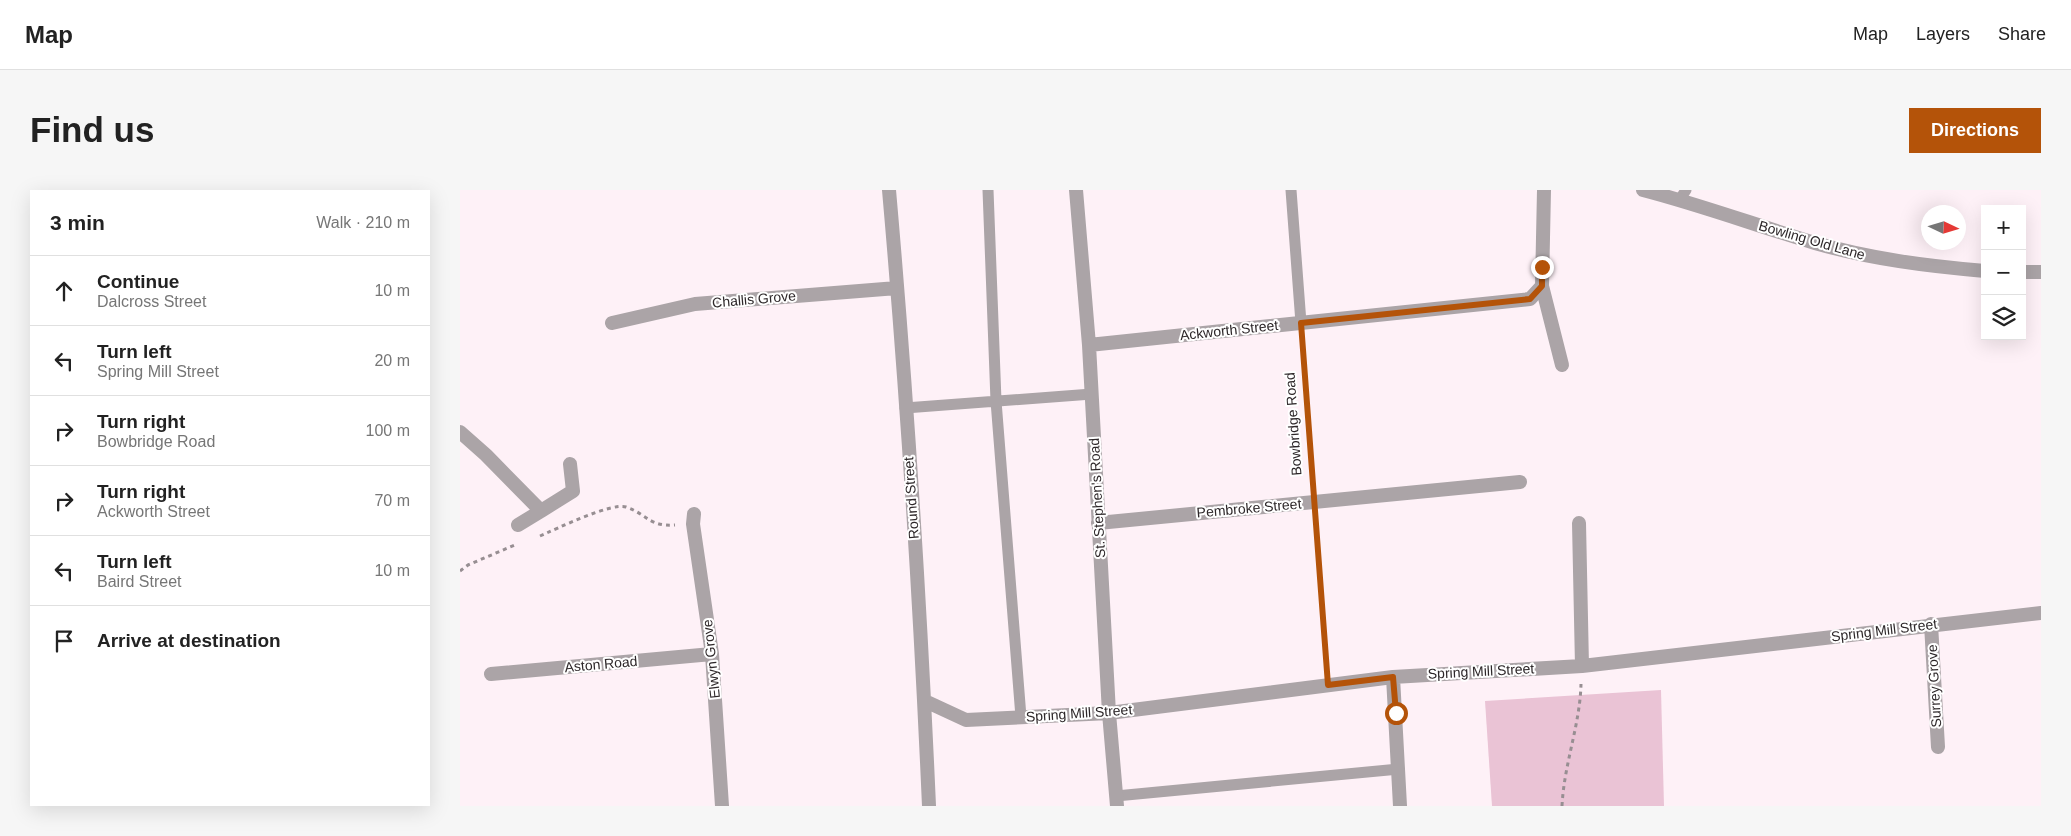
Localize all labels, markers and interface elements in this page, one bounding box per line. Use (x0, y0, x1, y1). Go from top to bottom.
text: Map (25, 21, 73, 48)
text: Map (1853, 24, 1888, 44)
text: Layers (1916, 24, 1970, 44)
text: Share (1998, 24, 2046, 44)
button: Directions (1909, 108, 2041, 153)
text: Find us (30, 110, 154, 149)
north arrow (1921, 205, 1966, 250)
map controls (1981, 205, 2026, 340)
button: + (1981, 205, 2026, 250)
text: 3 min (50, 211, 105, 234)
text: Walk · 210 m (316, 214, 410, 231)
street label: Bowling Old Lane (1757, 217, 1867, 263)
button: − (1981, 250, 2026, 295)
route end (1531, 256, 1554, 279)
text: Continue (97, 271, 179, 292)
icon: ahead (50, 277, 78, 305)
text: 10 m (374, 282, 410, 299)
street label: Challis Grove (711, 287, 797, 311)
text: Dalcross Street (97, 293, 206, 310)
button: layers (1981, 295, 2026, 340)
street label: Ackworth Street (1179, 317, 1279, 343)
text: Turn left (97, 341, 172, 362)
icon: left (50, 347, 78, 375)
text: 20 m (374, 352, 410, 369)
text: Spring Mill Street (97, 363, 219, 380)
street label: Bowbridge Road (1281, 372, 1305, 476)
text: Turn right (97, 411, 185, 432)
icon: right (50, 417, 78, 445)
text: 100 m (366, 422, 410, 439)
text: Bowbridge Road (97, 433, 215, 450)
street label: St. Stephen's Road (1086, 438, 1108, 558)
street label: Round Street (900, 456, 922, 540)
text: Turn right (97, 481, 185, 502)
icon: right (50, 487, 78, 515)
text: 70 m (374, 492, 410, 509)
street label: Pembroke Street (1196, 495, 1302, 521)
text: Ackworth Street (97, 503, 210, 520)
text: Turn left (97, 551, 172, 572)
icon: left (50, 557, 78, 585)
text: 10 m (374, 562, 410, 579)
text: Baird Street (97, 573, 181, 590)
street label: Spring Mill Street (1830, 616, 1938, 644)
street label: Elwyn Grove (699, 618, 723, 699)
icon: arrive (50, 627, 78, 655)
text: Arrive at destination (97, 630, 281, 651)
street label: Surrey Grove (1924, 644, 1944, 728)
street label: Aston Road (564, 653, 638, 675)
street label: Spring Mill Street (1427, 660, 1535, 682)
street label: Spring Mill Street (1025, 701, 1133, 725)
route start (1385, 702, 1408, 725)

